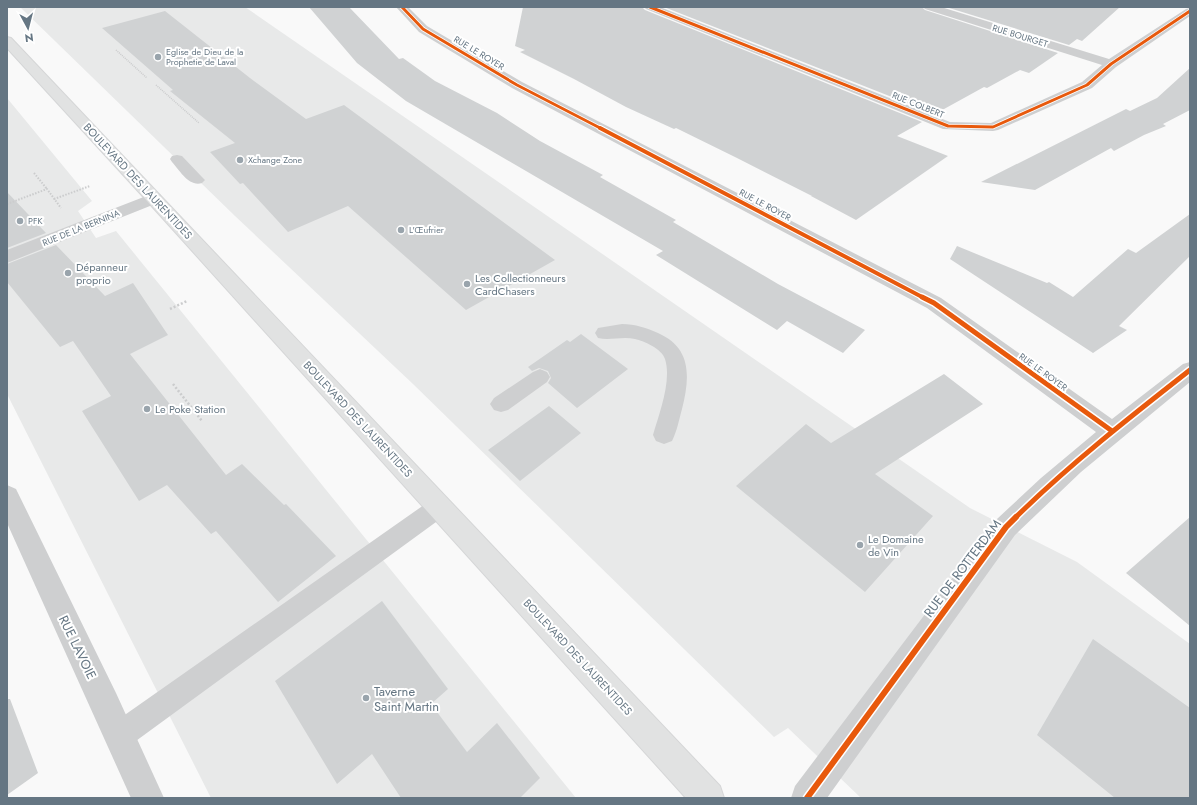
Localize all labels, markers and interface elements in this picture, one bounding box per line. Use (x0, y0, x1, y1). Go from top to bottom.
north arrow (8, 8, 48, 48)
street label: RUE BOURGET (991, 21, 1050, 50)
text: N (24, 29, 35, 46)
street label: RUE LE ROYER (452, 32, 507, 73)
place label: Eglise de Dieu de la Prophetie de Laval (166, 45, 243, 68)
marker: Eglise de Dieu de la Prophetie de Laval (153, 52, 163, 62)
street label: RUE COLBERT (890, 88, 947, 121)
street label: BOULEVARD DES LAURENTIDES (80, 119, 196, 243)
place label: Xchange Zone (248, 153, 303, 166)
marker: Xchange Zone (235, 155, 245, 165)
street label: RUE LE ROYER (737, 185, 793, 224)
street label: RUE DE LA BERNINA (40, 206, 121, 249)
place label: PFK (28, 214, 43, 227)
marker: PFK (15, 216, 25, 226)
place label: L'Œufrier (409, 223, 445, 236)
marker: L'Œufrier (396, 225, 406, 235)
place label: Dépanneur proprio (76, 259, 128, 288)
marker: Dépanneur proprio (63, 268, 73, 278)
place label: Les Collectionneurs CardChasers (475, 270, 566, 299)
marker: Les Collectionneurs CardChasers (462, 279, 472, 289)
street label: RUE LE ROYER (1016, 350, 1070, 394)
street label: BOULEVARD DES LAURENTIDES (300, 357, 416, 481)
place label: Le Poke Station (155, 401, 226, 417)
marker: Le Poke Station (142, 404, 152, 414)
street label: RUE DE ROTTERDAM (919, 515, 1006, 621)
place label: Le Domaine de Vin (868, 531, 924, 560)
marker: Le Domaine de Vin (855, 540, 865, 550)
street label: BOULEVARD DES LAURENTIDES (520, 595, 636, 719)
street label: RUE LAVOIE (54, 612, 101, 682)
place label: Taverne Saint Martin (374, 682, 439, 716)
marker: Taverne Saint Martin (361, 693, 371, 703)

